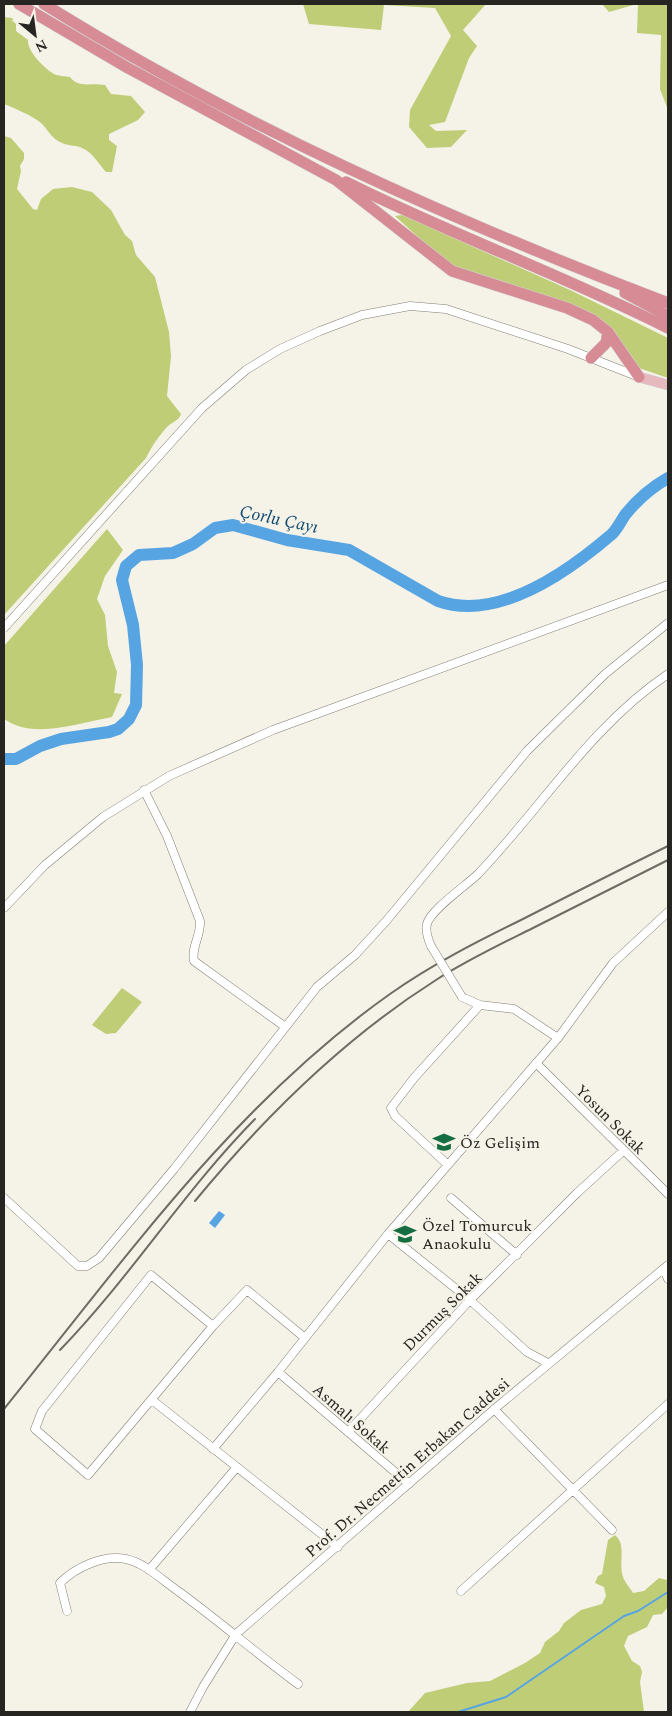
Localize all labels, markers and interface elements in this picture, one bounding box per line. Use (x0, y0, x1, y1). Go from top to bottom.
north arrow (10, 10, 60, 60)
text: N (31, 34, 51, 58)
water label: Çorlu Çayı (237, 498, 321, 541)
street label: Yosun Sokak (570, 1079, 651, 1160)
school or university icon: Öz Gelişim (431, 1129, 457, 1155)
place label: Öz Gelişim (460, 1131, 540, 1155)
place label: Özel Tomurcuk Anaokulu (422, 1214, 532, 1256)
school or university icon: Özel Tomurcuk Anaokulu (392, 1221, 418, 1247)
street label: Durmuş Sokak (397, 1266, 488, 1357)
street label: Prof. Dr. Necmettin Erbakan Caddesi (300, 1372, 515, 1563)
street label: Asmalı Sokak (307, 1378, 396, 1460)

